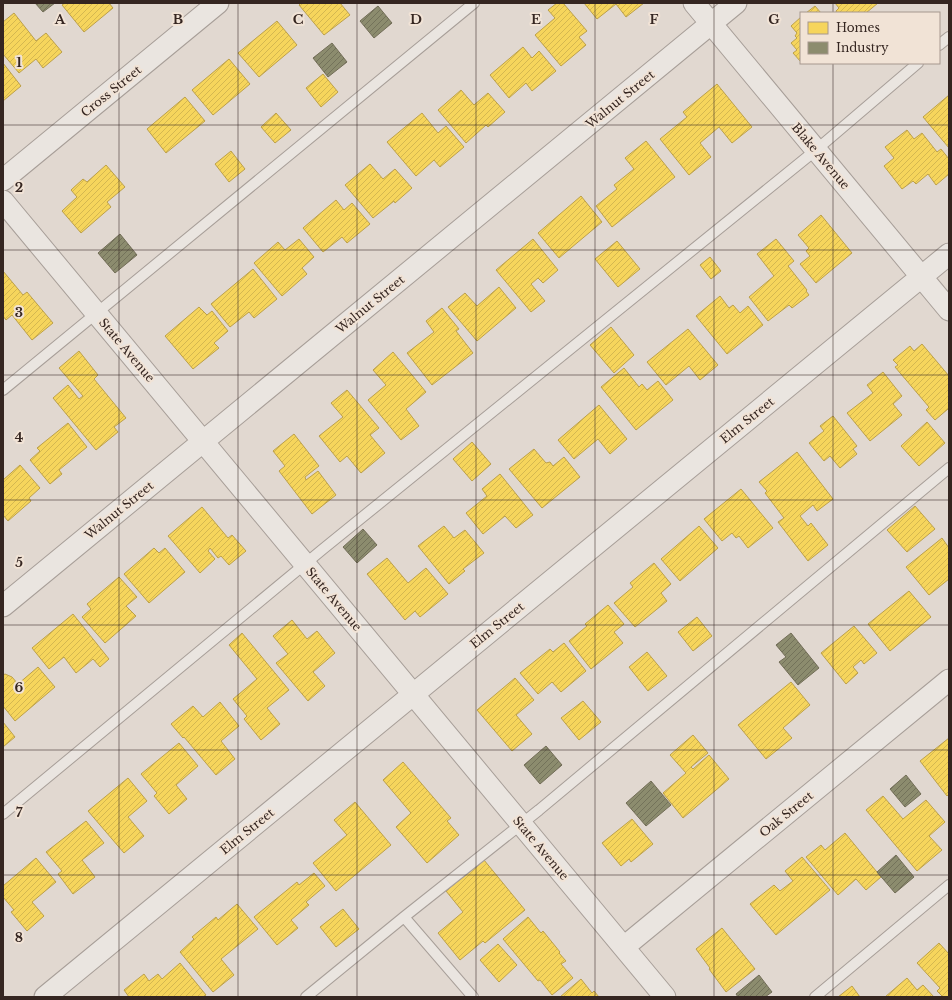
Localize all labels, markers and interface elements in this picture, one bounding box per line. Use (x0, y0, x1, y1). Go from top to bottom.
text: A (54, 11, 66, 28)
text: B (173, 11, 183, 28)
text: C (293, 11, 304, 28)
text: D (410, 11, 422, 28)
text: E (531, 11, 541, 28)
text: F (650, 11, 659, 28)
text: G (768, 11, 780, 28)
legend (800, 12, 940, 64)
text: Homes (836, 20, 880, 35)
text: Industry (836, 40, 889, 55)
text: 1 (16, 54, 22, 71)
street label: Cross Street (78, 62, 145, 120)
street label: Walnut Street (582, 66, 658, 132)
street label: Blake Avenue (789, 120, 853, 192)
text: 2 (15, 179, 23, 196)
street label: Walnut Street (332, 271, 408, 337)
text: 3 (15, 304, 23, 321)
street label: State Avenue (96, 315, 158, 385)
street label: Elm Street (717, 393, 777, 446)
text: 4 (15, 429, 24, 446)
street label: Walnut Street (81, 477, 157, 543)
text: 5 (15, 554, 23, 571)
street label: State Avenue (303, 564, 365, 634)
street label: Elm Street (467, 598, 527, 651)
text: 6 (15, 679, 24, 696)
street label: Oak Street (756, 788, 816, 840)
text: 7 (16, 804, 23, 821)
street label: Elm Street (217, 804, 277, 857)
street label: State Avenue (510, 813, 572, 883)
text: 8 (15, 929, 23, 946)

